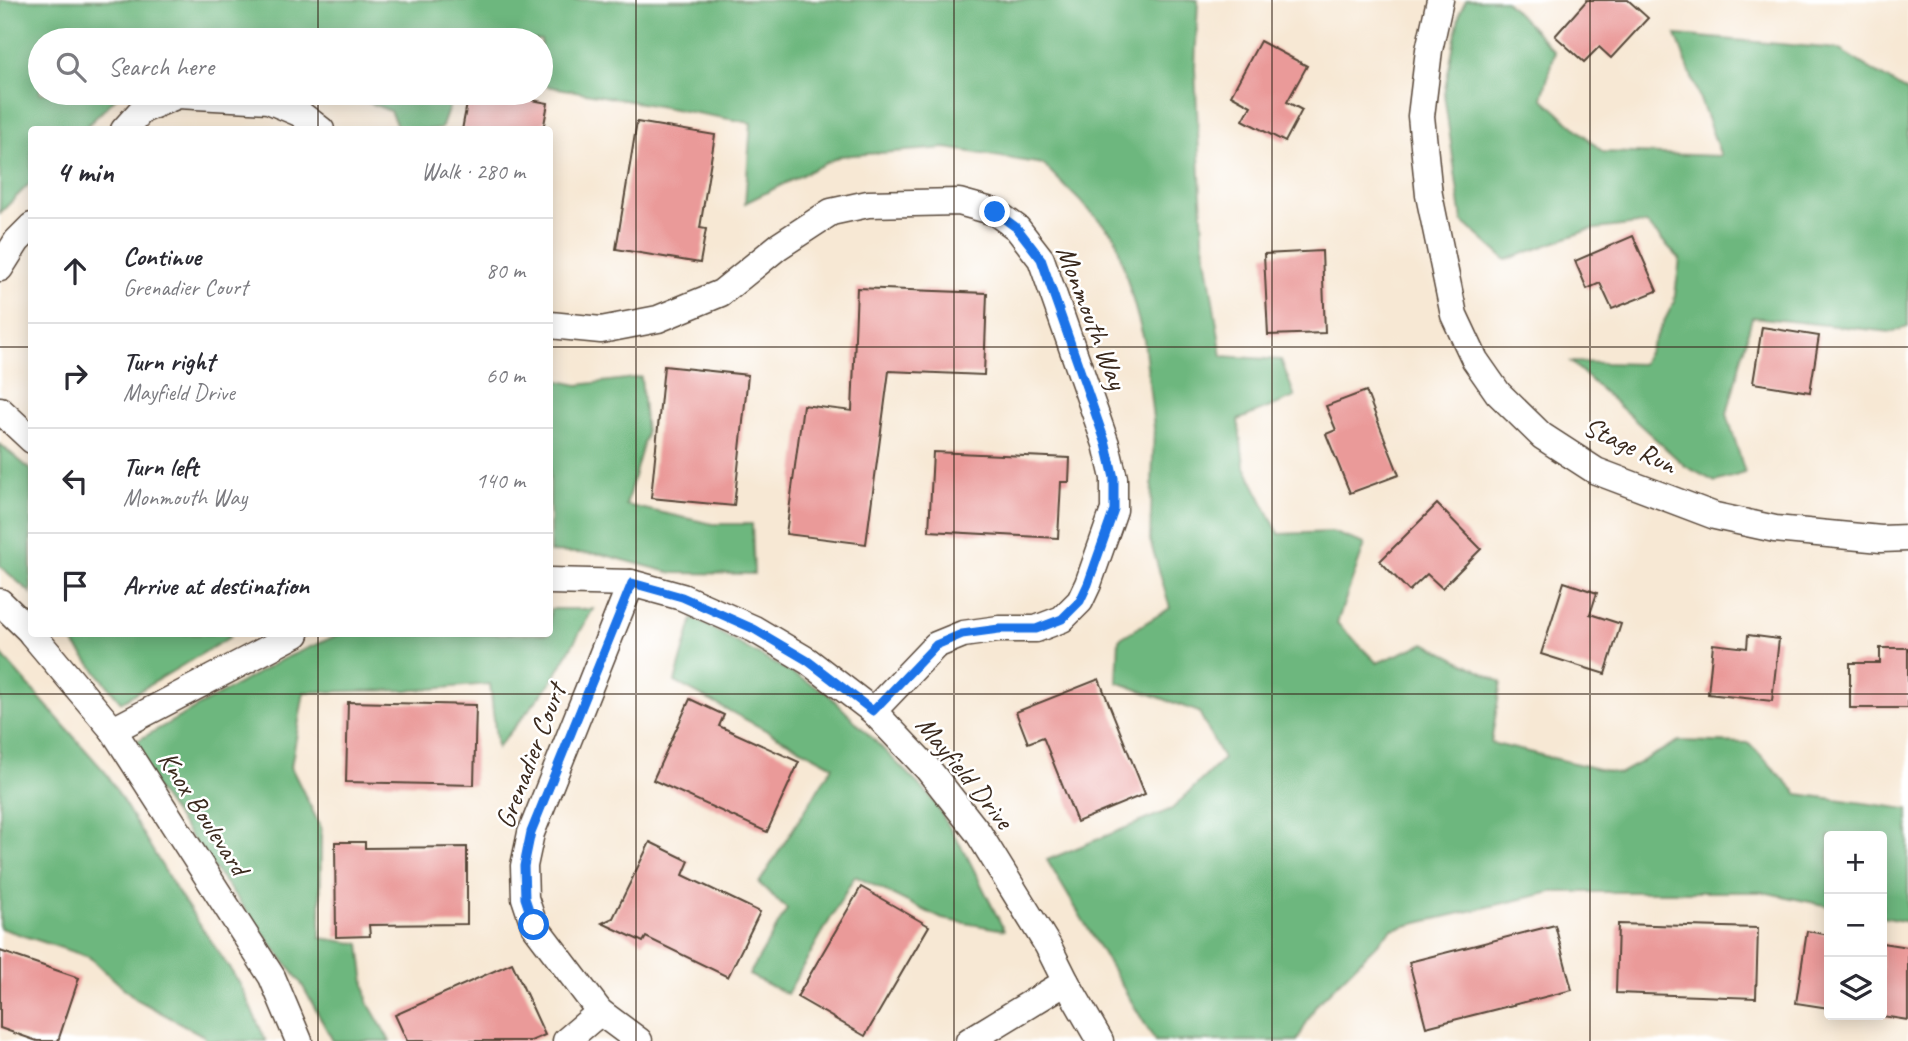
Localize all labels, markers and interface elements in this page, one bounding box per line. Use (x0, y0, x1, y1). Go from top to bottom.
search box (28, 28, 553, 105)
icon: search (52, 48, 90, 86)
text: Search here (108, 50, 214, 83)
text: 4 min (56, 153, 113, 191)
text: Walk · 280 m (421, 157, 525, 186)
route end (979, 196, 1010, 227)
text: Continue (123, 240, 201, 273)
street label: Monmouth Way (1049, 240, 1136, 396)
icon: ahead (56, 252, 94, 290)
text: 80 m (486, 256, 525, 285)
text: Grenadier Court (123, 273, 248, 302)
text: Turn right (123, 345, 214, 378)
icon: right (56, 357, 94, 395)
text: 60 m (486, 361, 525, 390)
text: Mayfield Drive (123, 378, 235, 407)
street label: Stage Run (1578, 408, 1683, 482)
text: Turn left (123, 450, 198, 483)
icon: left (56, 462, 94, 500)
text: 140 m (476, 466, 525, 495)
text: Monmouth Way (123, 483, 247, 512)
icon: arrive (56, 567, 94, 605)
text: Arrive at destination (123, 569, 309, 602)
street label: Grenadier Court (486, 675, 575, 833)
street label: Mayfield Drive (909, 708, 1023, 837)
street label: Knox Boulevard (151, 744, 259, 885)
map controls (1824, 831, 1887, 1020)
button: + (1824, 831, 1887, 894)
button: − (1824, 894, 1887, 957)
route start (518, 909, 549, 940)
button: layers (1824, 957, 1887, 1020)

